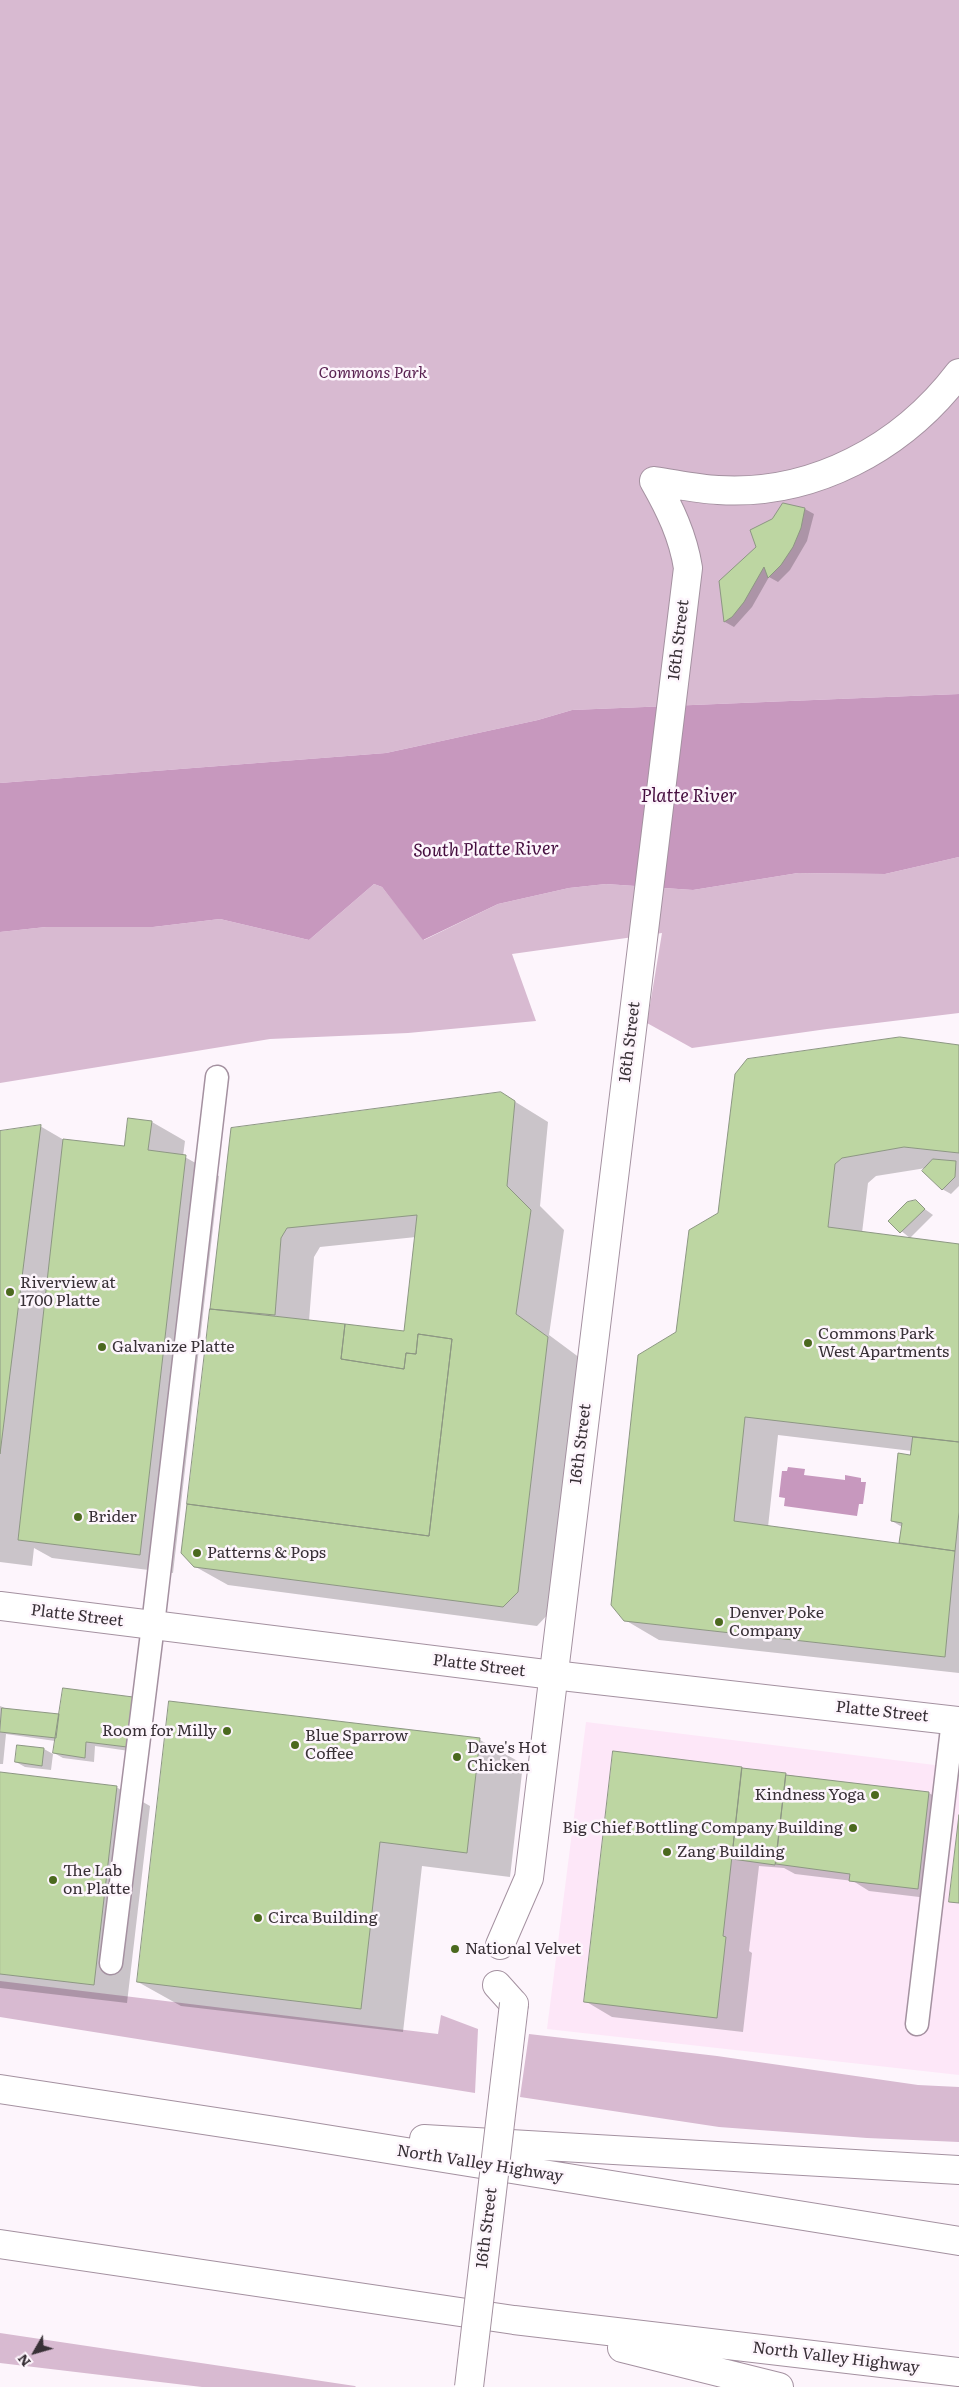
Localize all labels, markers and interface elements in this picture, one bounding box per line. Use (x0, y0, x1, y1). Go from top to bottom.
park label: Commons Park (319, 363, 427, 383)
street label: 16th Street (665, 599, 693, 681)
water label: Platte River (641, 786, 737, 808)
water label: South Platte River (413, 838, 559, 862)
street label: 16th Street (616, 1001, 644, 1083)
place label: Riverview at 1700 Platte (20, 1273, 116, 1311)
marker: Riverview at 1700 Platte (4, 1286, 16, 1298)
place label: Commons Park West Apartments (818, 1324, 949, 1362)
place label: Galvanize Platte (112, 1337, 235, 1357)
marker: Commons Park West Apartments (802, 1337, 814, 1349)
marker: Galvanize Platte (96, 1341, 108, 1353)
street label: 16th Street (567, 1403, 595, 1485)
place label: Brider (88, 1507, 137, 1527)
marker: Brider (72, 1511, 84, 1523)
place label: Patterns & Pops (207, 1543, 326, 1563)
marker: Patterns & Pops (191, 1547, 203, 1559)
street label: Platte Street (30, 1601, 124, 1631)
place label: Denver Poke Company (729, 1603, 824, 1641)
marker: Denver Poke Company (713, 1616, 725, 1628)
street label: Platte Street (432, 1651, 526, 1681)
street label: Platte Street (835, 1698, 929, 1726)
place label: Room for Milly (102, 1721, 217, 1741)
marker: Room for Milly (221, 1725, 233, 1737)
place label: Blue Sparrow Coffee (305, 1726, 408, 1764)
place label: Dave's Hot Chicken (467, 1738, 547, 1776)
marker: Blue Sparrow Coffee (289, 1739, 301, 1751)
marker: Dave's Hot Chicken (451, 1751, 463, 1763)
place label: Kindness Yoga (754, 1785, 865, 1805)
marker: Kindness Yoga (869, 1789, 881, 1801)
place label: Big Chief Bottling Company Building (562, 1818, 843, 1838)
marker: Big Chief Bottling Company Building (847, 1822, 859, 1834)
place label: Zang Building (677, 1842, 785, 1862)
marker: Zang Building (661, 1846, 673, 1858)
place label: The Lab on Platte (63, 1861, 130, 1899)
marker: The Lab on Platte (47, 1874, 59, 1886)
place label: Circa Building (268, 1908, 378, 1928)
marker: Circa Building (252, 1912, 264, 1924)
place label: National Velvet (465, 1939, 581, 1959)
marker: National Velvet (449, 1943, 461, 1955)
street label: North Valley Highway (396, 2141, 564, 2187)
street label: 16th Street (473, 2187, 501, 2269)
north arrow (10, 2327, 60, 2377)
street label: North Valley Highway (751, 2338, 921, 2378)
text: N (12, 2350, 35, 2372)

